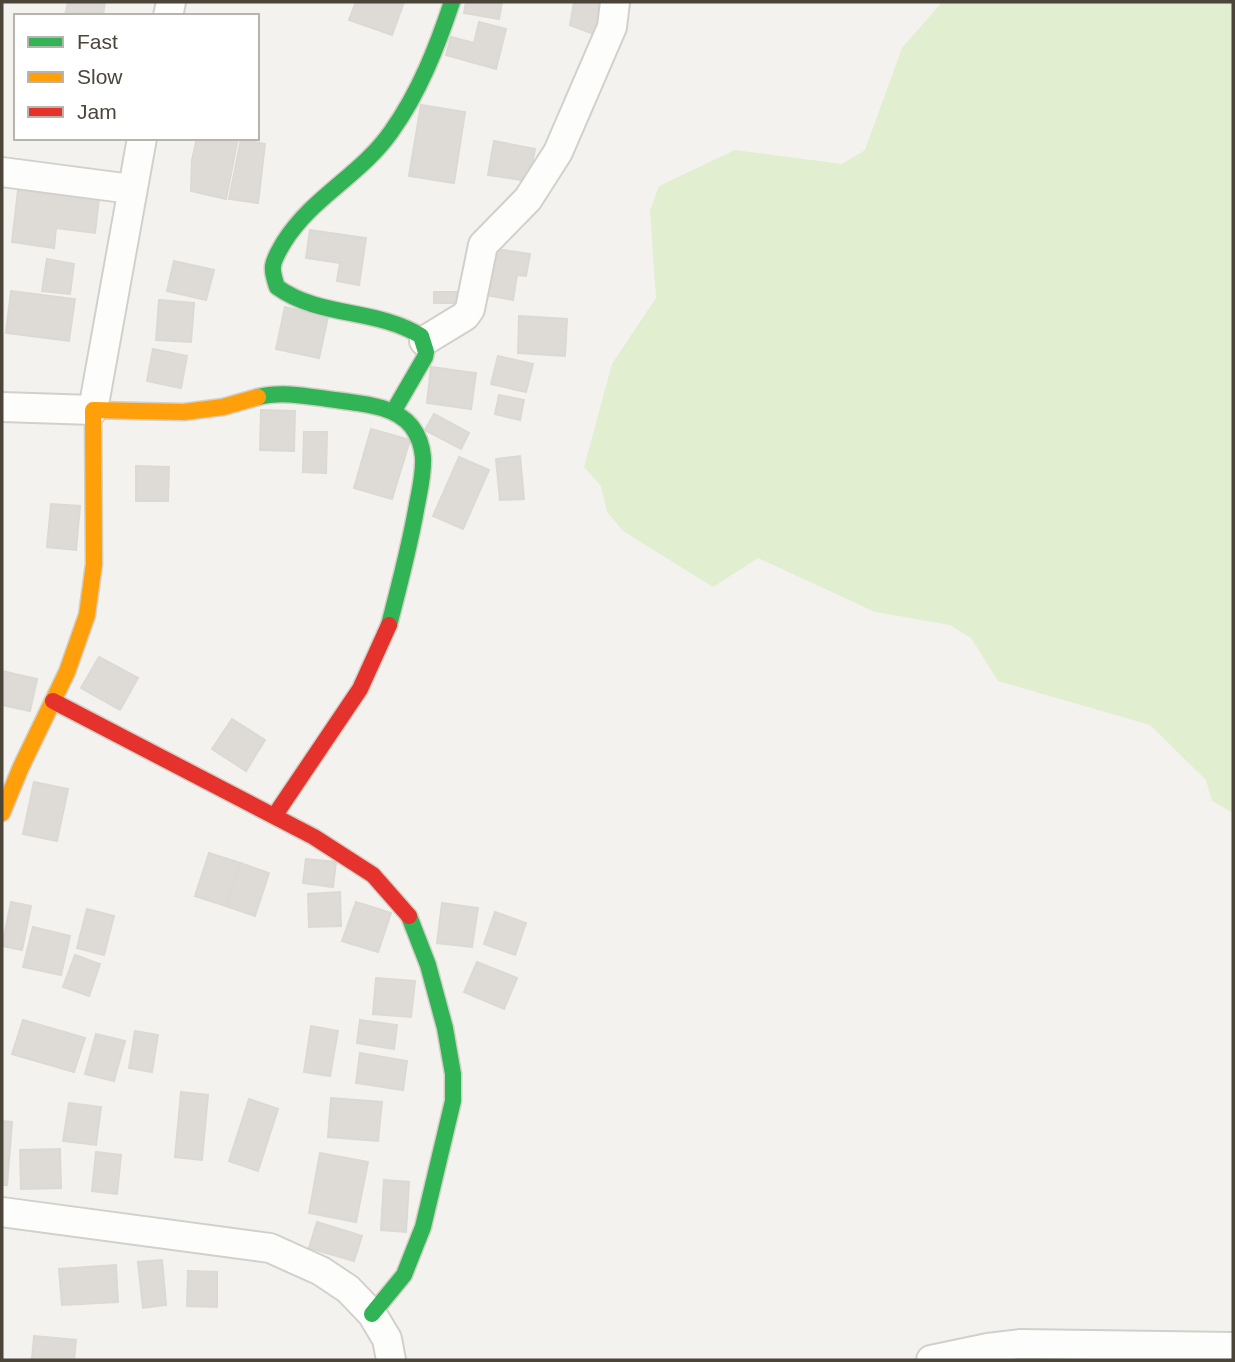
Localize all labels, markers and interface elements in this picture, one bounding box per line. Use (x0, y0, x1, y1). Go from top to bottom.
legend (14, 14, 259, 140)
text: Fast (77, 30, 118, 53)
text: Slow (77, 65, 123, 88)
text: Jam (77, 100, 117, 123)

